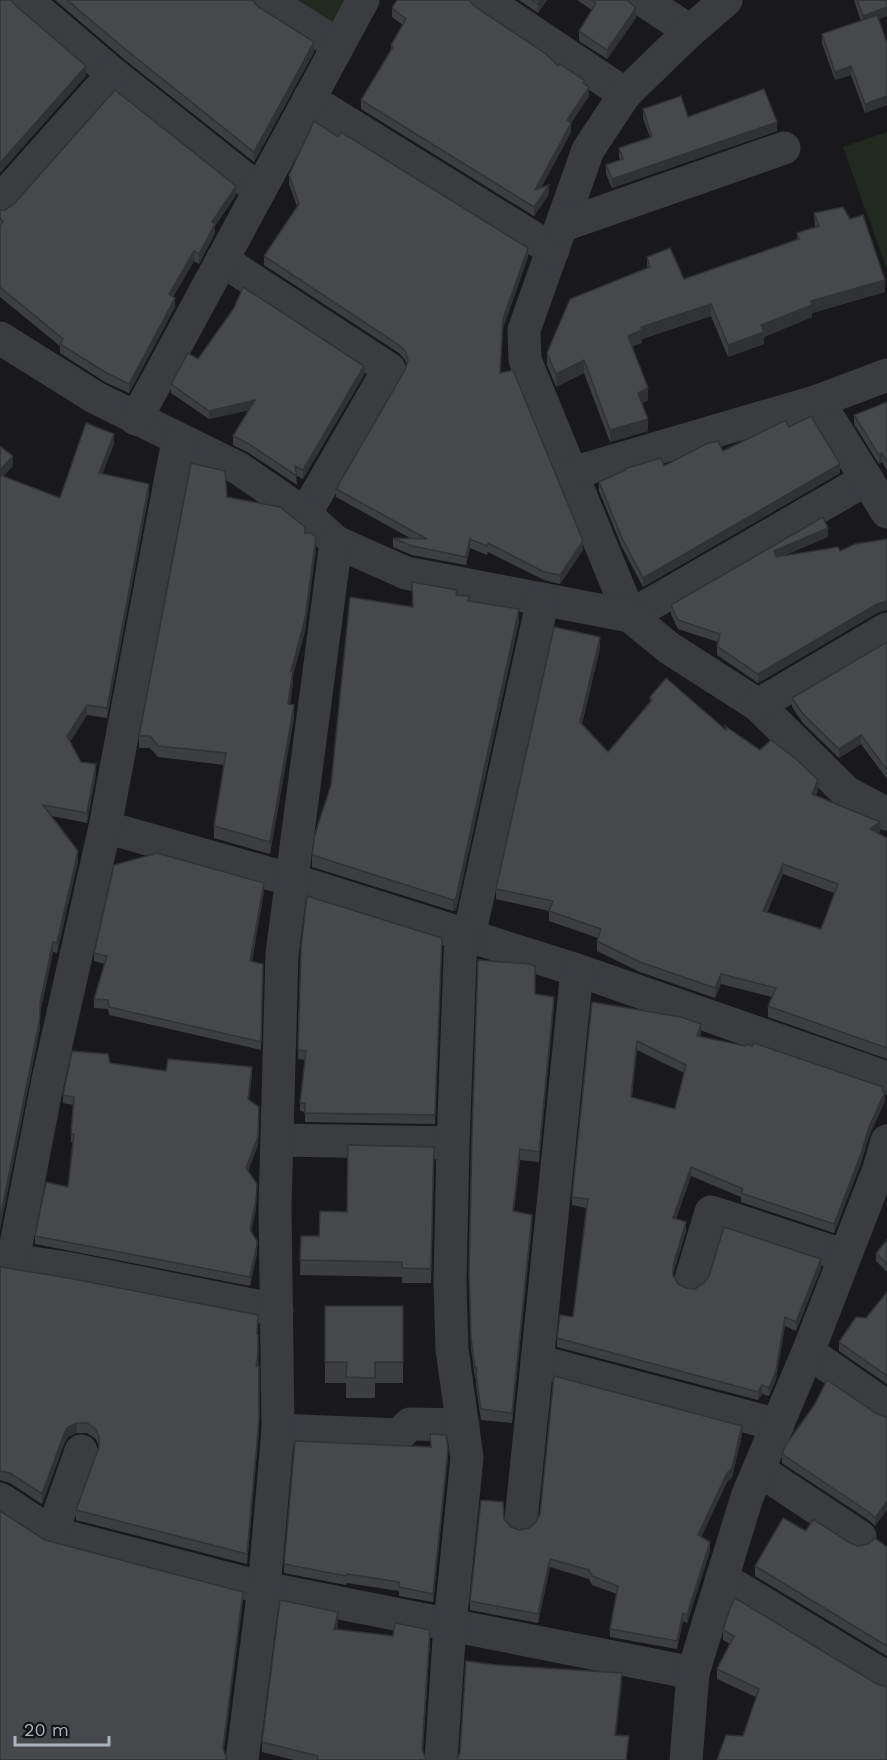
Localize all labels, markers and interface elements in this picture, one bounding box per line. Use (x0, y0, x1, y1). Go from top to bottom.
scale bar (15, 1709, 110, 1747)
text: 20 m (24, 1719, 69, 1740)

